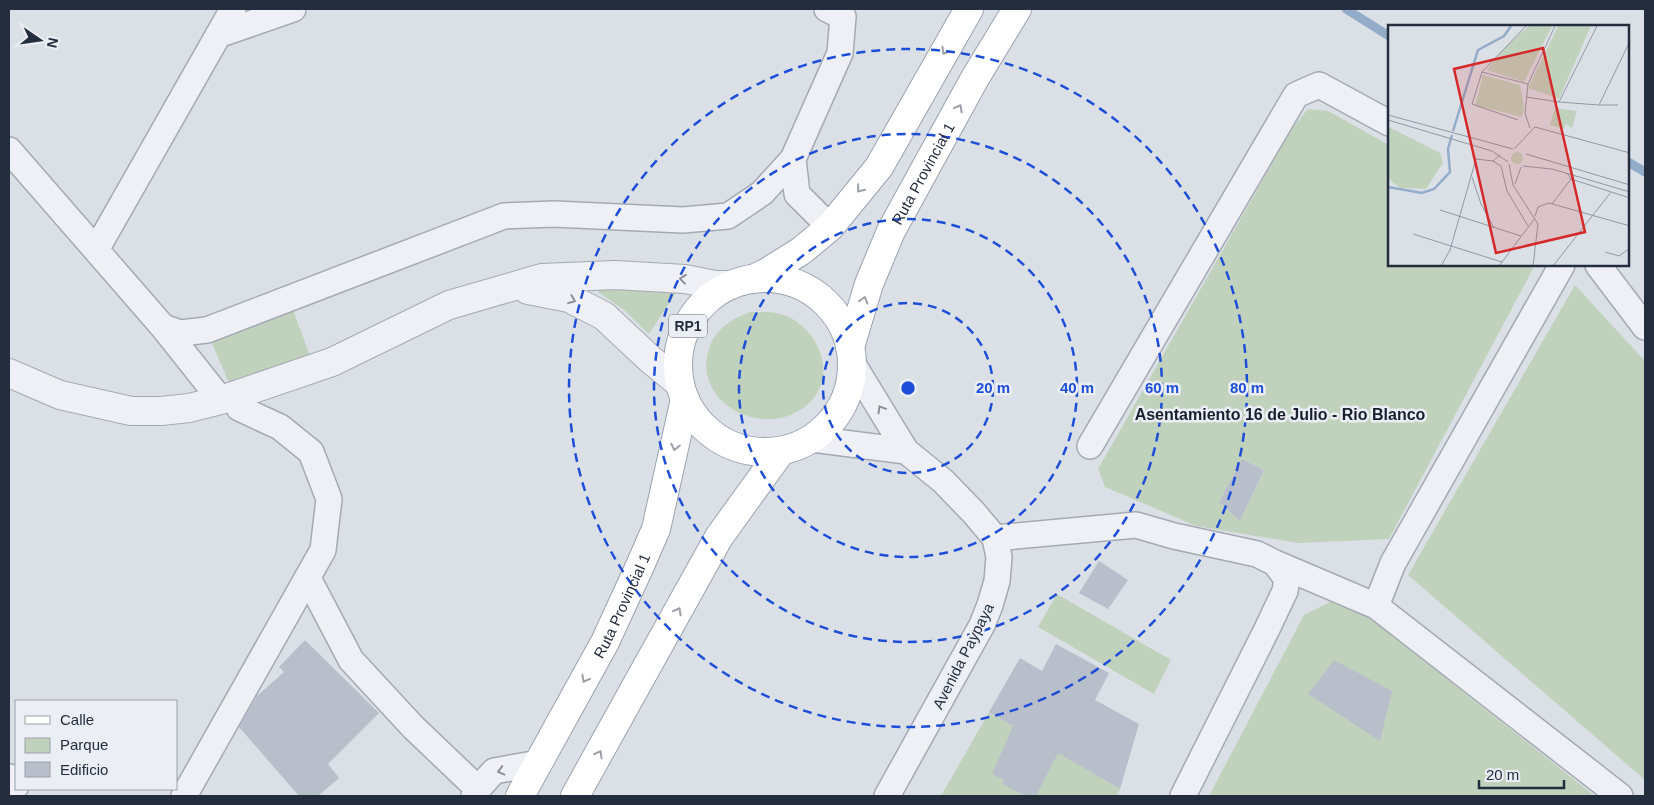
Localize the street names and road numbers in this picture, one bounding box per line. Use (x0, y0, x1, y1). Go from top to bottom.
street label: Ruta Provincial 1 (888, 119, 957, 227)
road number: RP1 (669, 314, 707, 338)
street label: Ruta Provincial 1 (590, 550, 653, 661)
street label: Avenida Paypaya (929, 600, 997, 712)

